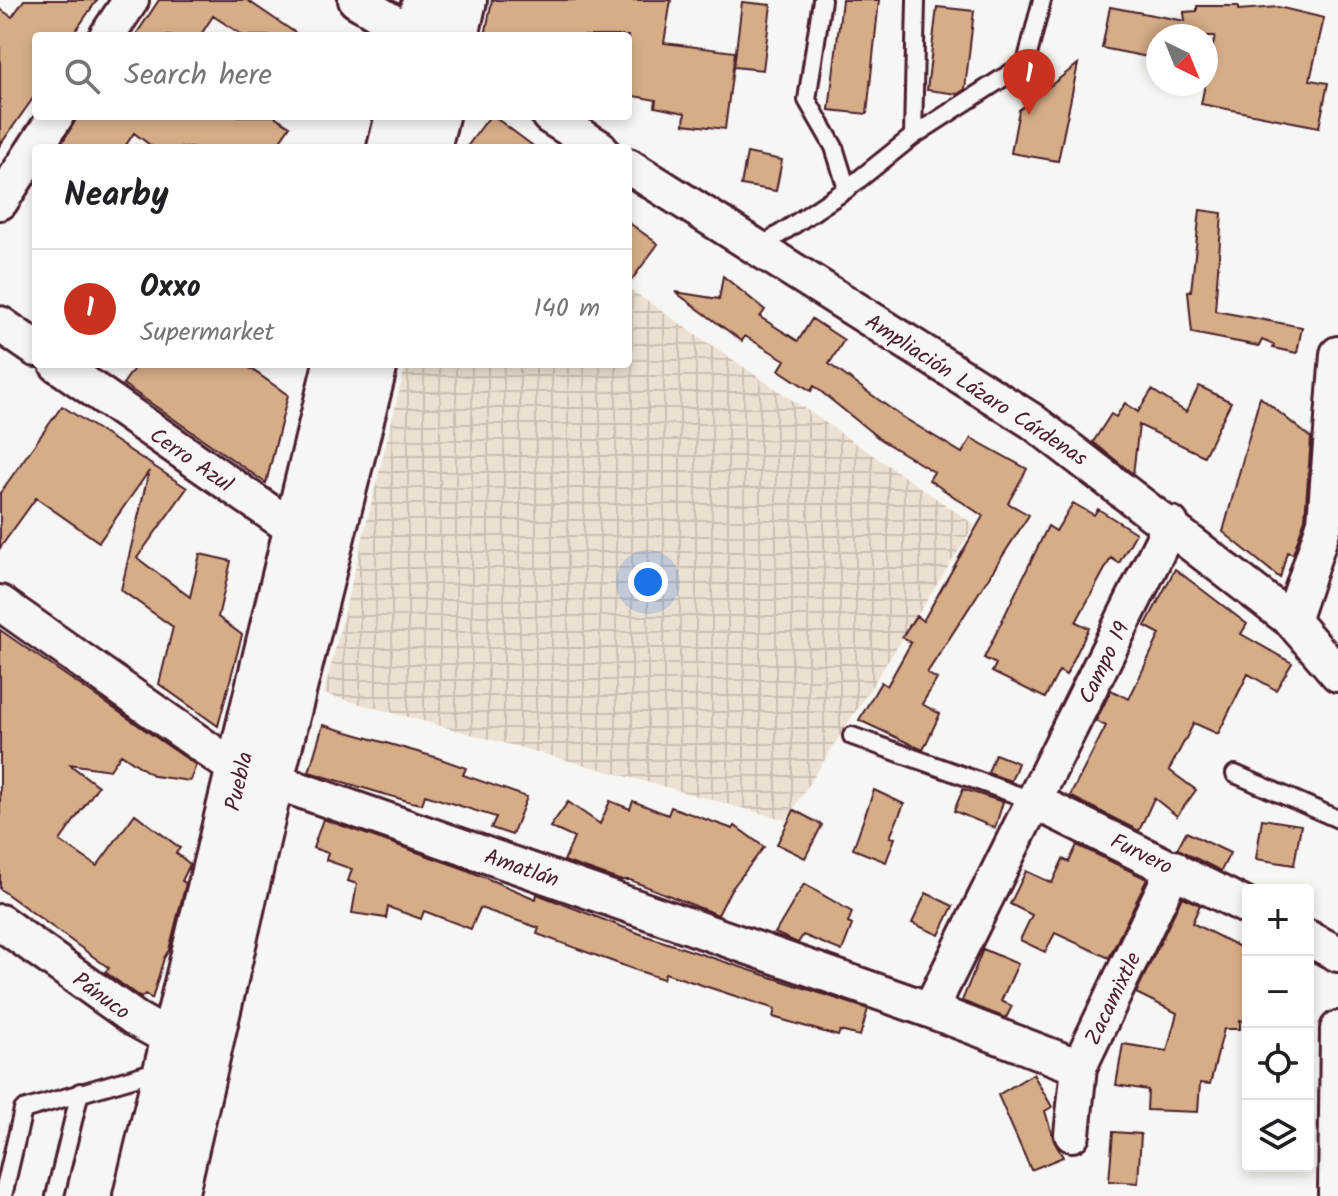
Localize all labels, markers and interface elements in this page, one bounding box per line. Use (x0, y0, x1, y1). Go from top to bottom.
north arrow (1146, 24, 1218, 96)
search box (32, 32, 632, 120)
pin: 1 (1003, 49, 1055, 115)
text: Search here (124, 52, 272, 100)
icon: search (60, 54, 104, 98)
text: Nearby (64, 169, 169, 223)
text: Oxxo (140, 264, 201, 312)
text: 1 (86, 288, 94, 330)
text: 140 m (533, 288, 600, 330)
street label: Ampliación Lázaro Cárdenas (857, 306, 1094, 477)
text: Supermarket (140, 312, 275, 354)
street label: Cerro Azul (141, 419, 240, 503)
your location (628, 562, 668, 602)
street label: Campo 19 (1070, 616, 1140, 710)
street label: Puebla (217, 749, 264, 815)
street label: Furvero (1104, 825, 1178, 885)
street label: Amatlán (479, 840, 563, 898)
map controls (1242, 884, 1314, 1172)
button: + (1242, 884, 1314, 956)
street label: Zacamixtle (1077, 946, 1152, 1052)
button: − (1242, 956, 1314, 1028)
street label: Pánuco (64, 964, 137, 1030)
button: locate (1242, 1028, 1314, 1100)
button: layers (1242, 1100, 1314, 1172)

